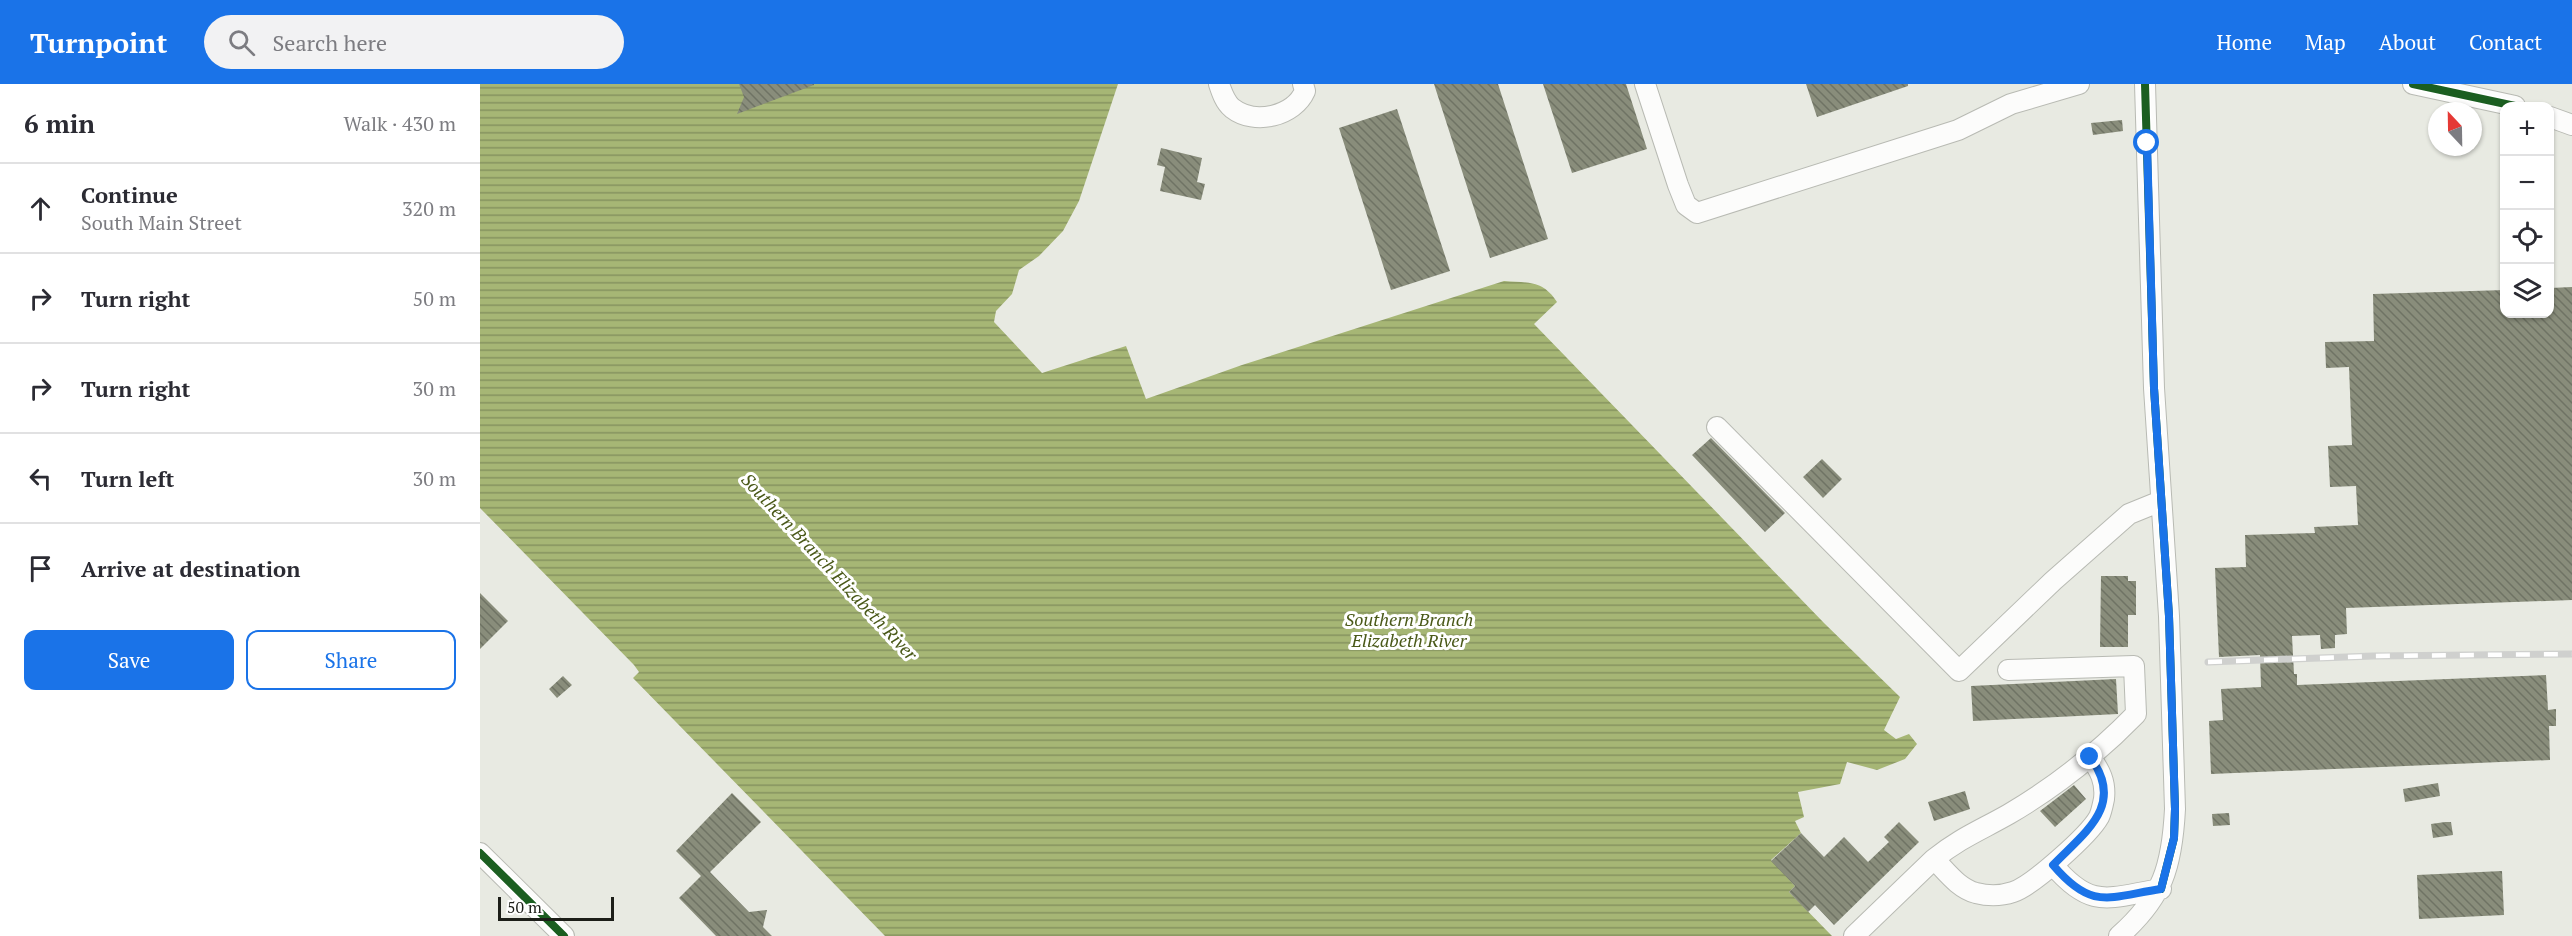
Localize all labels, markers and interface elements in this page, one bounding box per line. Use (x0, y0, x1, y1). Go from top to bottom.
search box (204, 15, 624, 69)
text: Turnpoint (30, 24, 168, 61)
icon: search (225, 26, 258, 59)
text: Search here (273, 28, 387, 57)
text: Home (2216, 28, 2272, 56)
text: Map (2305, 28, 2346, 56)
text: About (2379, 28, 2436, 56)
text: Contact (2469, 28, 2542, 56)
north arrow (2428, 102, 2482, 156)
map controls (2500, 102, 2554, 318)
button: + (2500, 102, 2554, 156)
text: 6 min (24, 106, 95, 140)
text: Walk · 430 m (344, 110, 456, 137)
route start (2133, 129, 2159, 155)
button: − (2500, 156, 2554, 210)
text: Continue (81, 180, 178, 209)
icon: ahead (24, 192, 57, 225)
text: 320 m (402, 195, 456, 222)
text: South Main Street (81, 209, 242, 236)
button: locate (2500, 210, 2554, 264)
button: layers (2500, 264, 2554, 318)
icon: right (24, 282, 57, 315)
text: Turn right (81, 284, 190, 313)
text: 50 m (413, 285, 456, 312)
icon: right (24, 372, 57, 405)
text: Turn right (81, 374, 190, 403)
text: 30 m (413, 375, 456, 402)
icon: left (24, 462, 57, 495)
text: Turn left (81, 464, 174, 493)
text: 30 m (413, 465, 456, 492)
water label: Southern Branch Elizabeth River (736, 468, 924, 666)
icon: arrive (24, 552, 57, 585)
text: Arrive at destination (81, 554, 300, 583)
water label: Southern Branch Elizabeth River (1345, 607, 1473, 652)
button: Save (24, 630, 234, 690)
button: Share (246, 630, 456, 690)
route end (2076, 743, 2102, 769)
scale bar (498, 894, 614, 922)
text: 50 m (507, 896, 542, 918)

